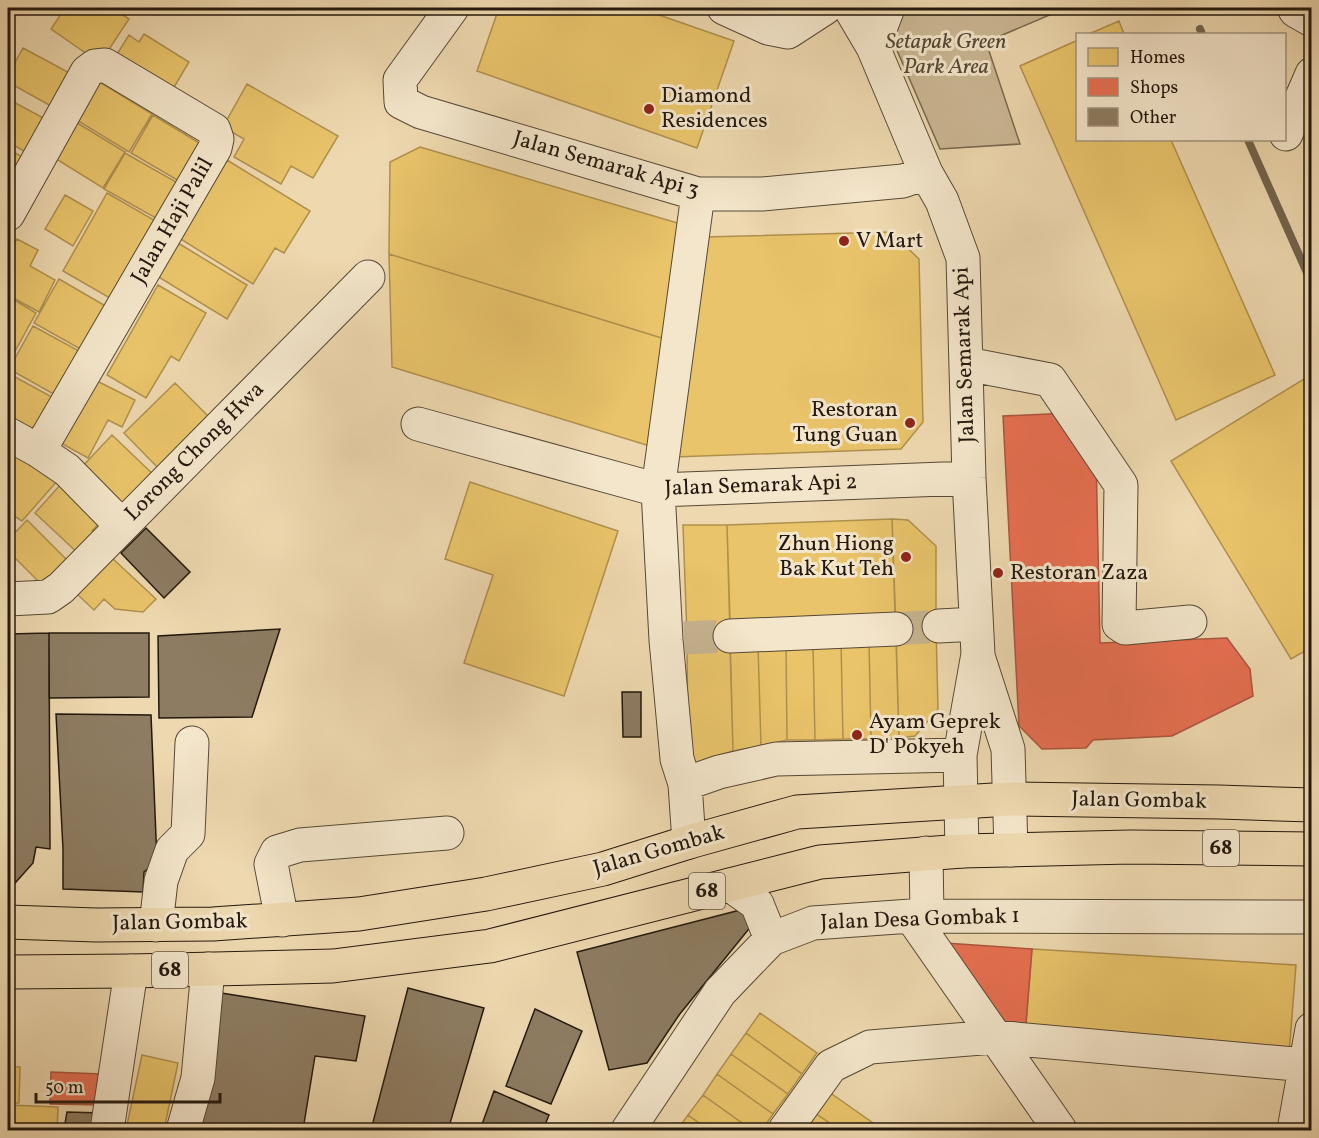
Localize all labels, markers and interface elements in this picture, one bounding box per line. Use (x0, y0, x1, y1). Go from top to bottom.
park label: Setapak Green Park Area (886, 27, 1006, 83)
legend (1076, 33, 1286, 141)
text: Homes (1130, 46, 1185, 71)
text: Shops (1130, 76, 1178, 101)
place label: Diamond Residences (661, 81, 768, 137)
marker: Diamond Residences (642, 102, 656, 116)
text: Other (1130, 106, 1177, 131)
street label: Jalan Semarak Api 3 (509, 124, 703, 206)
street label: Jalan Haji Palil (124, 152, 222, 290)
place label: V Mart (856, 226, 923, 257)
marker: V Mart (837, 234, 851, 248)
street label: Jalan Semarak Api (946, 266, 984, 444)
street label: Lorong Chong Hwa (118, 375, 272, 529)
place label: Restoran Tung Guan (792, 395, 898, 451)
marker: Restoran Tung Guan (903, 416, 917, 430)
street label: Jalan Semarak Api 2 (664, 467, 858, 505)
place label: Zhun Hiong Bak Kut Teh (778, 529, 894, 585)
marker: Zhun Hiong Bak Kut Teh (899, 550, 913, 564)
place label: Restoran Zaza (1010, 558, 1148, 589)
marker: Restoran Zaza (991, 566, 1005, 580)
place label: Ayam Geprek D' Pokyeh (869, 707, 1001, 763)
marker: Ayam Geprek D' Pokyeh (850, 728, 864, 742)
street label: Jalan Gombak (1071, 784, 1207, 818)
street label: Jalan Gombak (590, 817, 728, 885)
road number: 68 (1203, 830, 1239, 866)
road number: 68 (689, 873, 725, 909)
street label: Jalan Desa Gombak 1 (820, 901, 1020, 939)
street label: Jalan Gombak (112, 906, 248, 940)
road number: 68 (152, 952, 188, 988)
scale bar (36, 1066, 220, 1104)
text: 50 m (45, 1076, 84, 1101)

